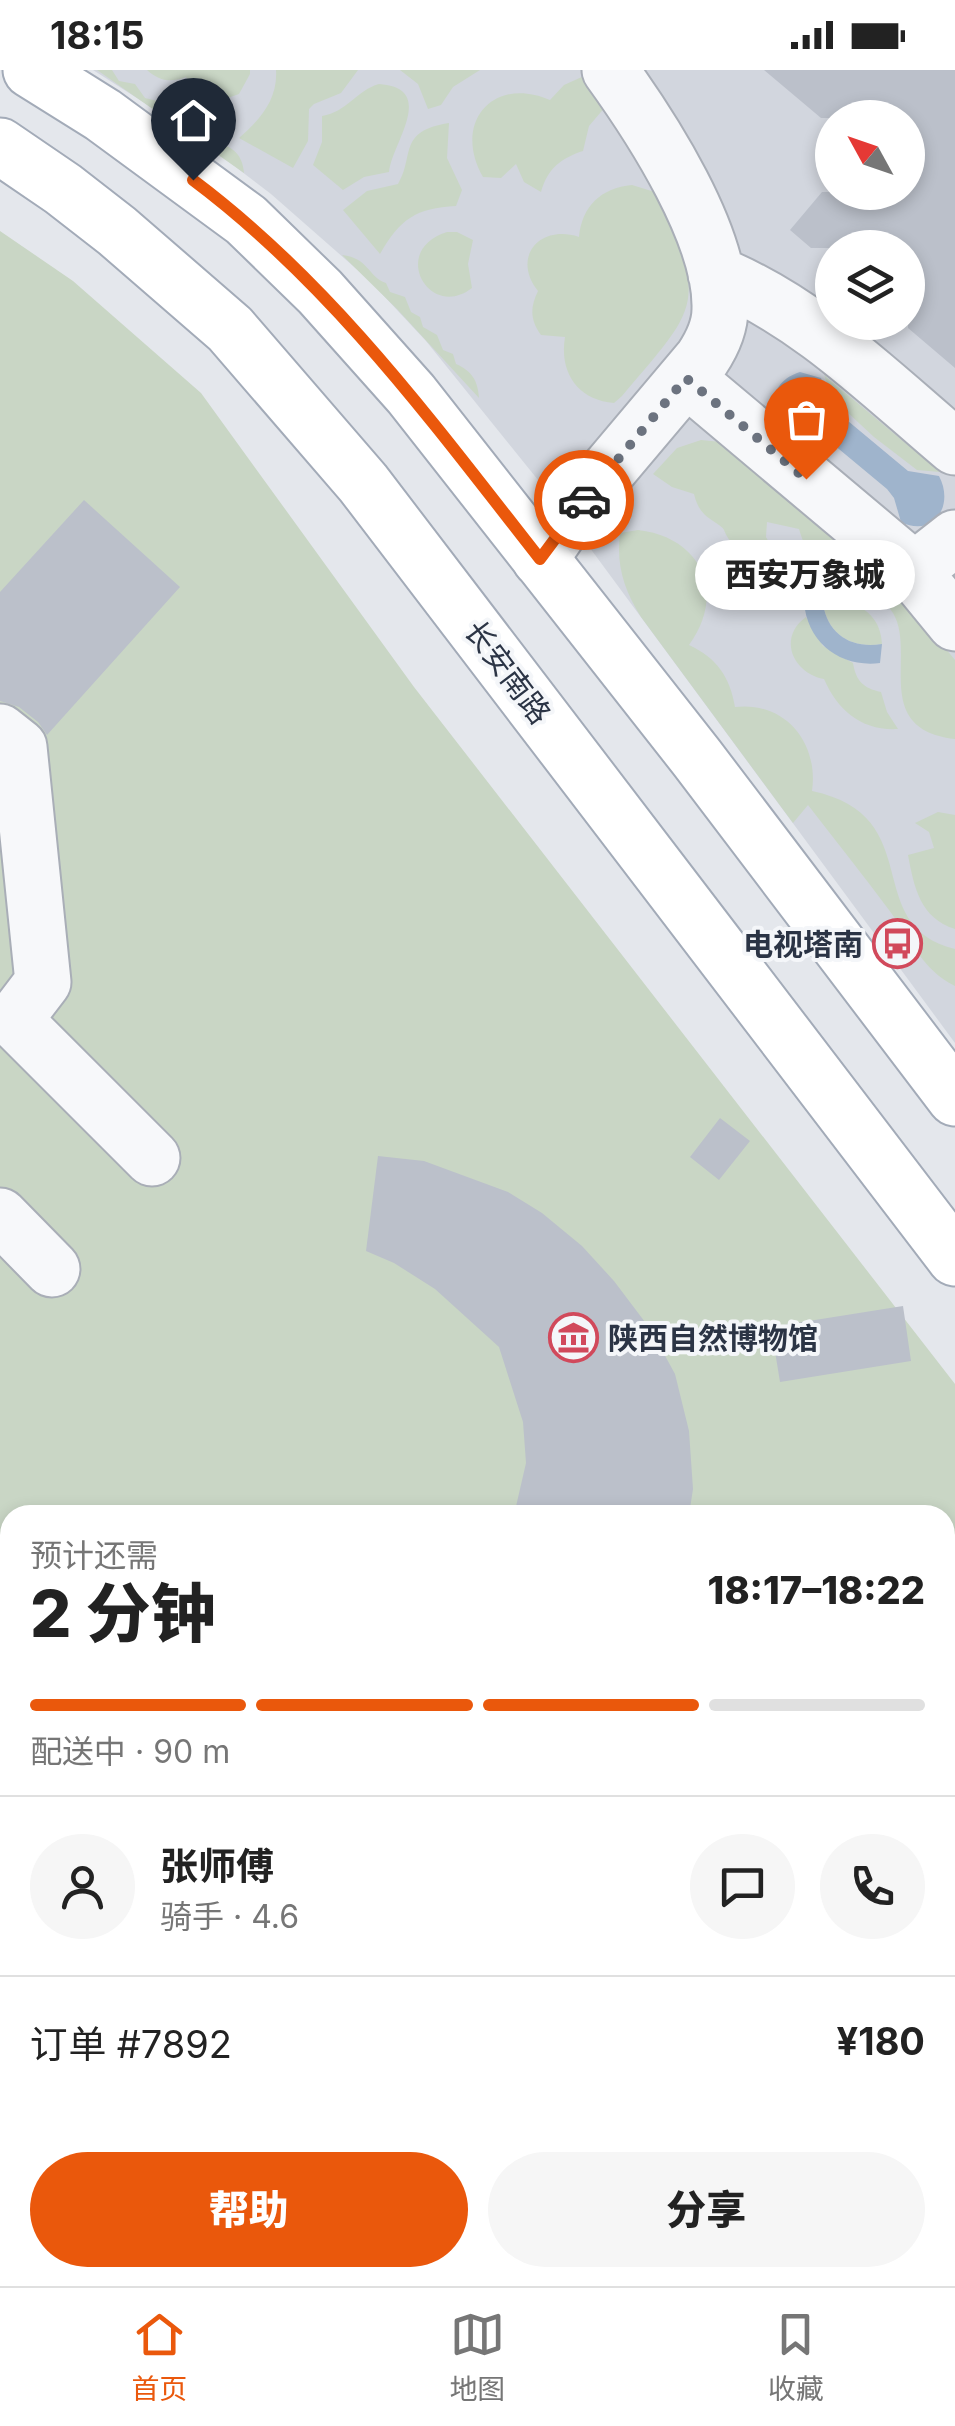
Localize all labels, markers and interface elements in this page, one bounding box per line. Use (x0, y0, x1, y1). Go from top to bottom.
text: 18:15 (50, 12, 144, 58)
pin (151, 78, 236, 181)
icon: home (166, 93, 221, 148)
north arrow (815, 100, 925, 210)
map controls (815, 100, 925, 340)
button: layers (815, 230, 925, 340)
pin (764, 377, 849, 480)
icon: bag (779, 392, 834, 447)
courier (534, 450, 634, 550)
icon: car (557, 473, 612, 528)
callout: 西安万象城 (696, 539, 916, 609)
text: 西安万象城 (725, 555, 885, 594)
street label: 长安南路 (458, 613, 558, 731)
bus stop icon: 电视塔南 (872, 918, 924, 970)
place label: 电视塔南 (743, 926, 863, 962)
museum icon: 陕西自然博物馆 (547, 1312, 599, 1364)
place label: 陕西自然博物馆 (608, 1320, 818, 1356)
text: 预计还需 (30, 1536, 158, 1575)
text: 18:17–18:22 (708, 1567, 925, 1613)
text: 2 分钟 (30, 1574, 216, 1653)
text: 配送中 · 90 m (30, 1732, 230, 1771)
button: person (30, 1834, 135, 1939)
button: chat (690, 1834, 795, 1939)
button: phone (820, 1834, 925, 1939)
text: 张师傅 (160, 1843, 274, 1889)
text: 骑手 · 4.6 (160, 1897, 299, 1936)
text: ¥180 (837, 2018, 925, 2064)
text: 订单 #7892 (30, 2021, 232, 2067)
button: 帮助 (30, 2152, 468, 2267)
button: 分享 (488, 2152, 925, 2267)
tab: 首页 (131, 2307, 187, 2407)
tab: 地图 (449, 2307, 506, 2407)
tab: 收藏 (768, 2307, 824, 2407)

